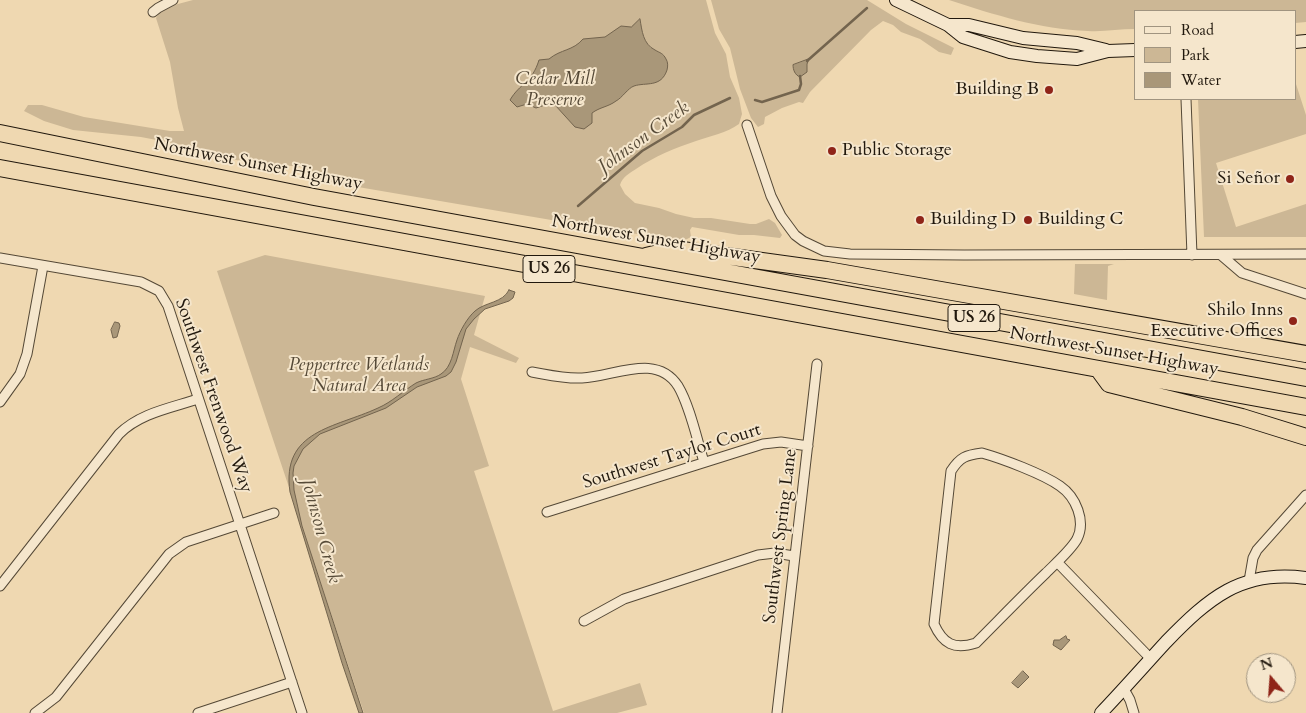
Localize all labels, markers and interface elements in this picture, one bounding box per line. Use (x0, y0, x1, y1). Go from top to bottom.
legend (1134, 10, 1296, 100)
text: Road (1181, 20, 1214, 40)
text: Park (1181, 45, 1210, 65)
park label: Cedar Mill Preserve (515, 69, 595, 112)
text: Water (1181, 70, 1221, 90)
place label: Building B (955, 79, 1039, 101)
marker: Building B (1043, 84, 1055, 96)
water label: Johnson Creek (594, 97, 694, 179)
street label: Northwest Sunset Highway (152, 134, 364, 196)
place label: Public Storage (842, 140, 952, 162)
marker: Public Storage (826, 145, 838, 157)
place label: Si Señor (1217, 168, 1280, 190)
marker: Si Señor (1284, 173, 1296, 185)
place label: Building D (930, 209, 1016, 231)
place label: Building C (1038, 209, 1123, 231)
street label: Northwest Sunset Highway (550, 211, 762, 269)
marker: Building D (914, 214, 926, 226)
marker: Building C (1022, 214, 1034, 226)
road number: US 26 (523, 255, 575, 282)
street label: Southwest Frenwood Way (170, 296, 256, 496)
place label: Shilo Inns Executive Offices (1150, 300, 1283, 342)
road number: US 26 (948, 304, 1000, 332)
marker: Shilo Inns Executive Offices (1287, 315, 1299, 327)
street label: Northwest Sunset Highway (1008, 323, 1220, 381)
park label: Peppertree Wetlands Natural Area (289, 355, 429, 398)
street label: Southwest Taylor Court (580, 420, 764, 494)
street label: Southwest Spring Lane (760, 447, 802, 625)
water label: Johnson Creek (295, 476, 345, 586)
north arrow (1246, 653, 1296, 703)
text: N (1258, 653, 1275, 675)

